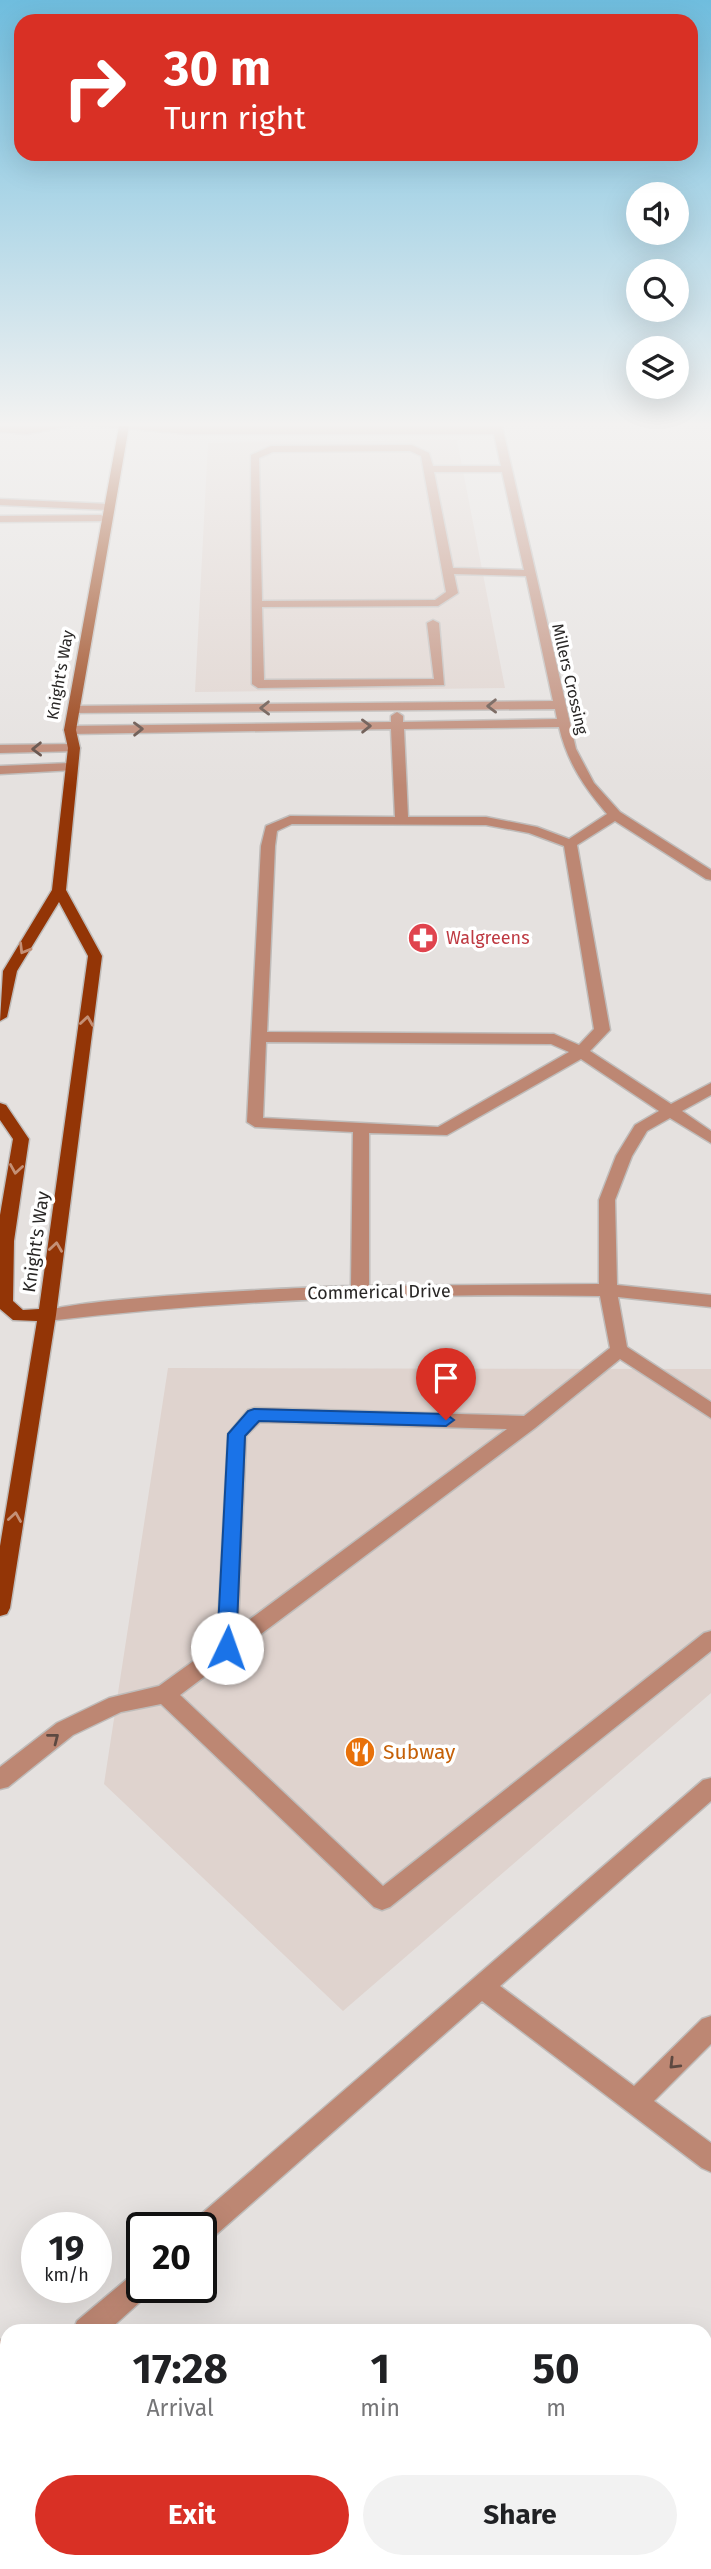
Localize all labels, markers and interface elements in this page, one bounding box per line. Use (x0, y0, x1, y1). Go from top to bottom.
text: 30 m (164, 39, 271, 98)
icon: right (49, 42, 140, 133)
text: Turn right (164, 99, 306, 137)
map controls (626, 182, 689, 399)
button: sound (626, 182, 689, 245)
button: search (626, 259, 689, 322)
button: layers (626, 336, 689, 399)
street label: Millers Crossing (548, 622, 592, 737)
street label: Knight's Way (43, 629, 77, 721)
one-way arrow (486, 698, 497, 714)
one-way arrow (259, 700, 269, 716)
one-way arrow (361, 718, 371, 734)
one-way arrow (133, 722, 144, 737)
one-way arrow (31, 741, 42, 756)
pharmacy icon: Walgreens (406, 921, 440, 955)
place label: Walgreens (446, 927, 530, 949)
one-way arrow (19, 941, 32, 954)
one-way arrow (79, 1016, 94, 1027)
one-way arrow (9, 1164, 24, 1175)
street label: Knight's Way (18, 1190, 54, 1294)
one-way arrow (49, 1241, 64, 1253)
street label: Commerical Drive (307, 1280, 451, 1304)
pin (416, 1348, 476, 1420)
icon: arrive (427, 1359, 465, 1397)
one-way arrow (7, 1511, 22, 1522)
position arrow (190, 1611, 264, 1685)
one-way arrow (46, 1733, 59, 1746)
restaurant icon: Subway (343, 1735, 377, 1769)
place label: Subway (383, 1739, 456, 1765)
one-way arrow (670, 2056, 682, 2068)
speed limit sign: 20 (126, 2212, 217, 2303)
text: 19 (49, 2227, 84, 2269)
text: km/h (44, 2264, 89, 2286)
text: 17:28 (132, 2344, 228, 2394)
text: 1 (370, 2344, 390, 2394)
text: 50 (532, 2344, 580, 2394)
text: Arrival (146, 2394, 214, 2422)
text: min (360, 2394, 400, 2422)
text: m (546, 2394, 566, 2422)
button: Exit (35, 2475, 349, 2555)
button: Share (363, 2475, 677, 2555)

